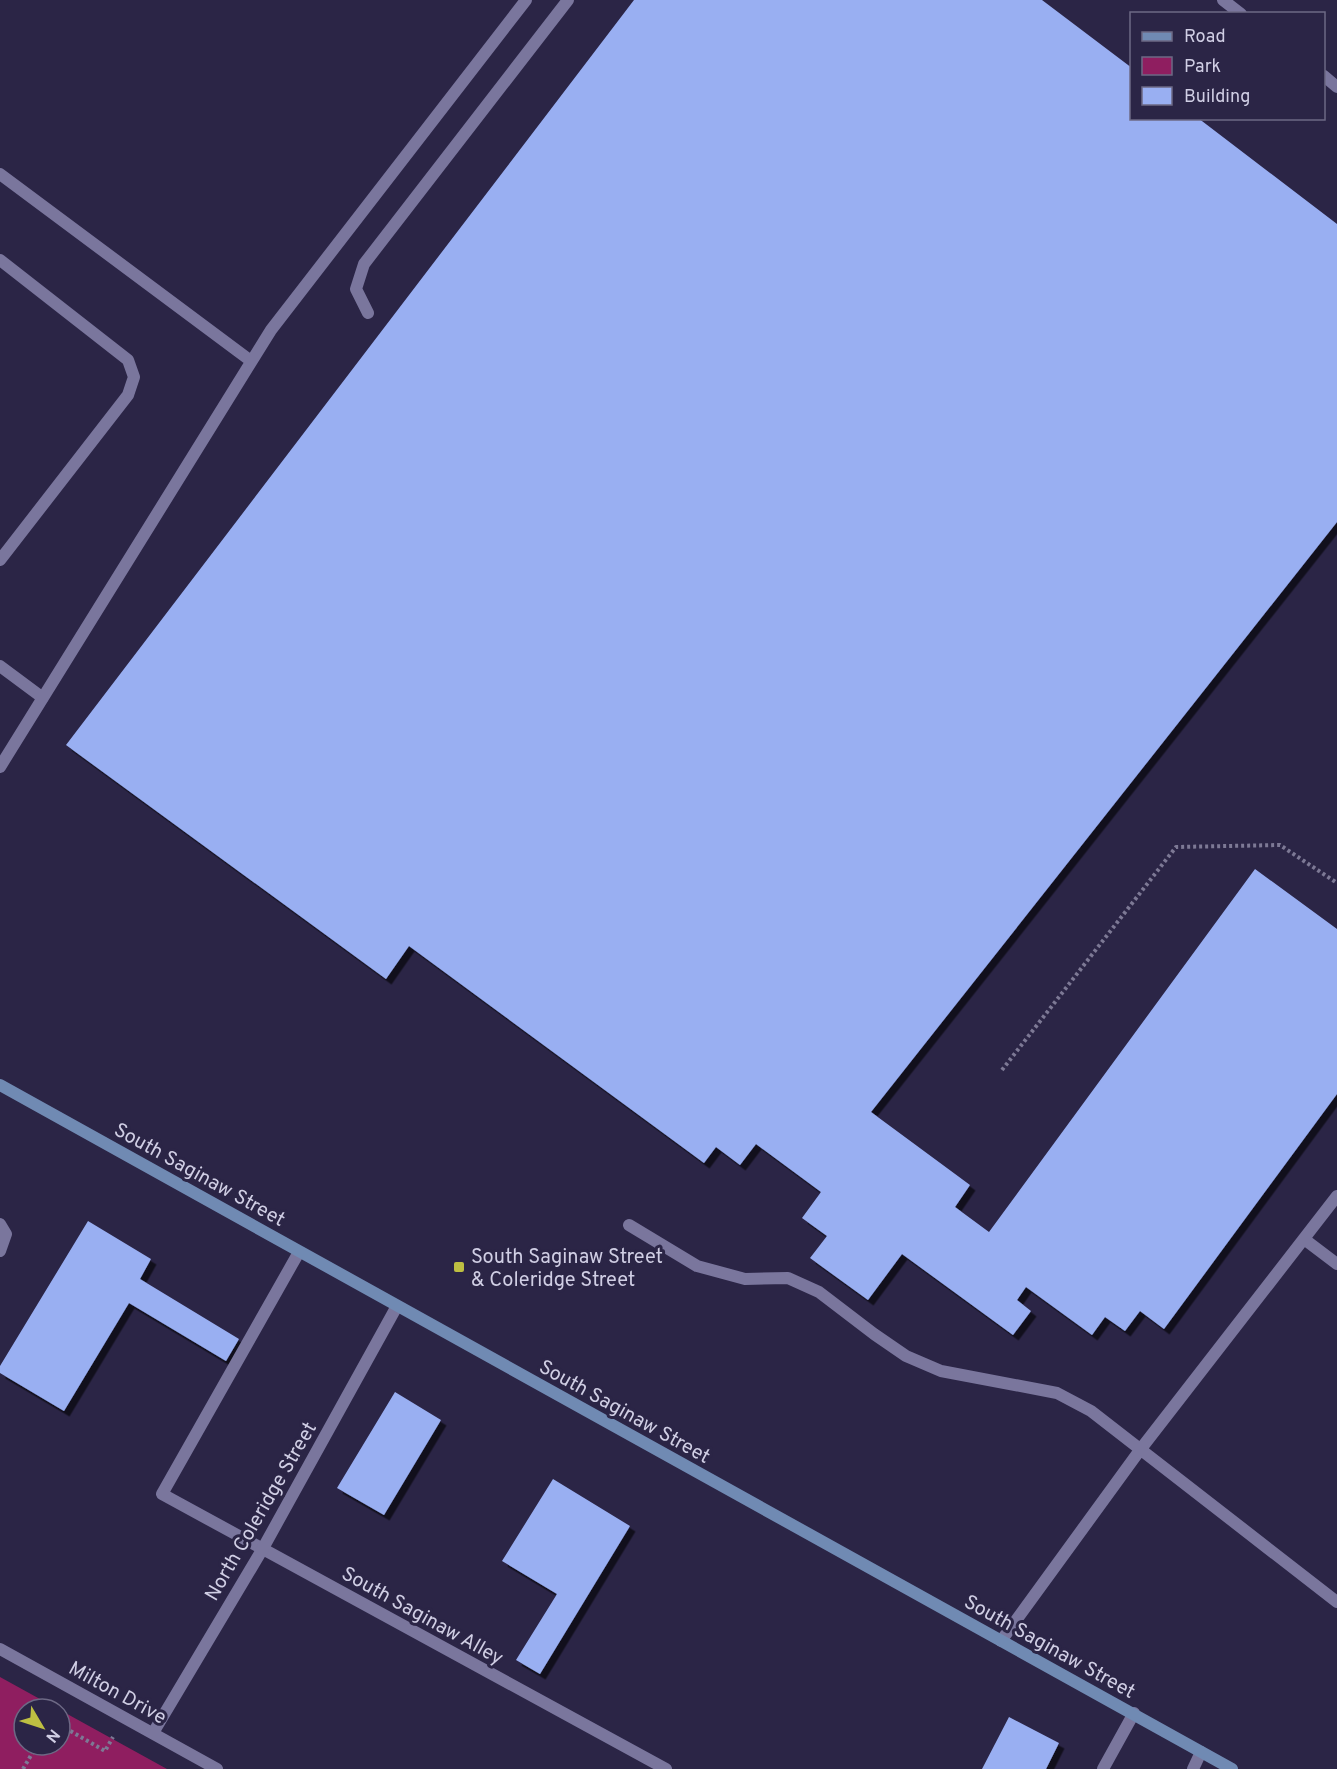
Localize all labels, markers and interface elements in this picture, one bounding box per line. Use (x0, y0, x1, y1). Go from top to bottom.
legend (1130, 12, 1325, 120)
text: Road (1184, 26, 1226, 49)
text: Park (1184, 56, 1221, 79)
text: Building (1184, 86, 1250, 109)
street label: South Saginaw Street (109, 1118, 289, 1234)
place label: South Saginaw Street & Coleridge Street (471, 1245, 663, 1294)
marker: South Saginaw Street & Coleridge Street (452, 1260, 466, 1274)
street label: South Saginaw Street (534, 1355, 714, 1471)
street label: North Coleridge Street (200, 1418, 324, 1606)
street label: South Saginaw Alley (336, 1561, 508, 1672)
street label: South Saginaw Street (959, 1590, 1139, 1706)
street label: Milton Drive (63, 1656, 171, 1731)
north arrow (12, 1697, 72, 1757)
text: N (41, 1724, 63, 1746)

